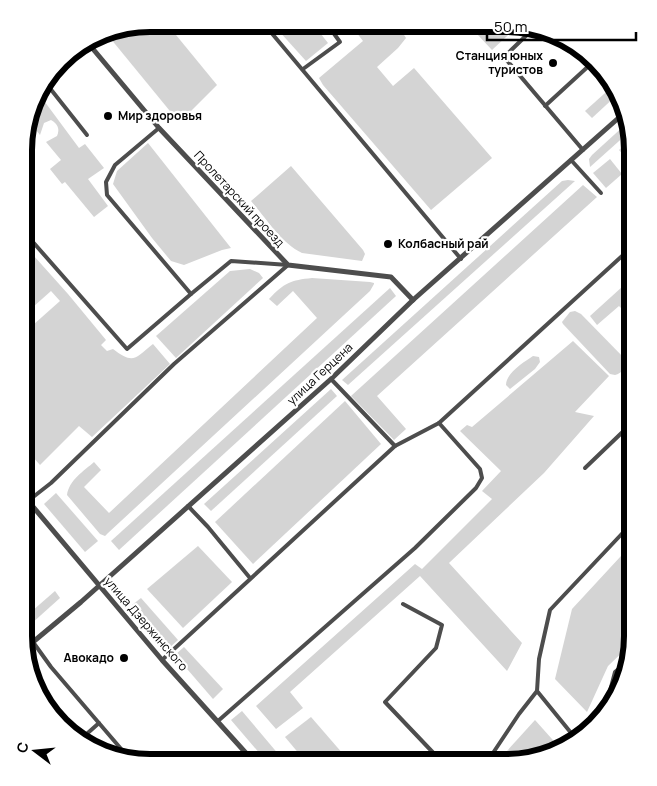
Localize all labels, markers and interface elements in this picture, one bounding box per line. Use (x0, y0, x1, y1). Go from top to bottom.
scale bar (487, 10, 636, 42)
text: 50 m (494, 16, 528, 37)
place label: Станция юных туристов (456, 47, 543, 78)
marker: Станция юных туристов (547, 57, 559, 69)
place label: Мир здоровья (118, 107, 202, 124)
marker: Мир здоровья (102, 110, 114, 122)
street label: Пролетарский проезд (190, 147, 288, 250)
place label: Колбасный рай (398, 235, 489, 252)
marker: Колбасный рай (382, 238, 394, 250)
street label: улица Герцена (283, 339, 356, 409)
street label: улица Дзержинского (101, 573, 192, 674)
place label: Авокадо (63, 649, 114, 666)
marker: Авокадо (118, 652, 130, 664)
north arrow (10, 726, 60, 776)
text: С (11, 740, 33, 755)

